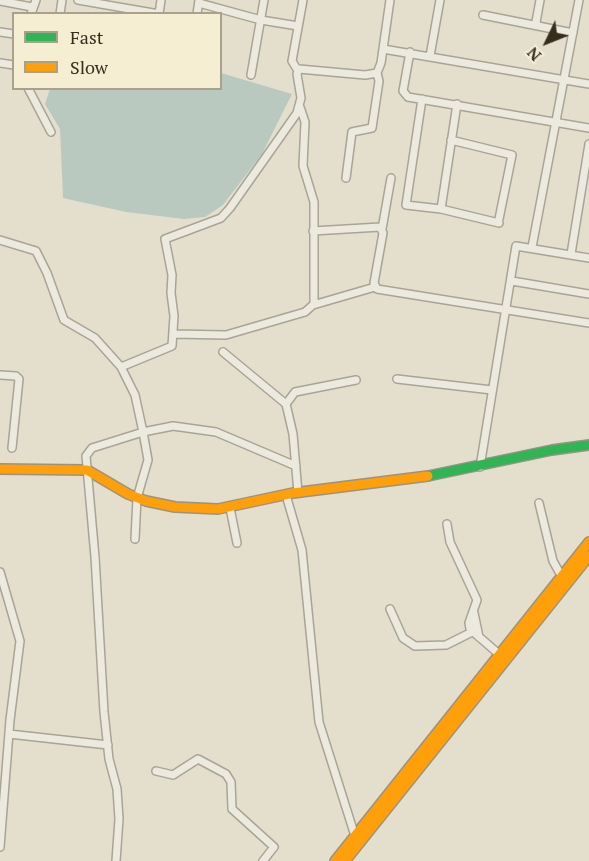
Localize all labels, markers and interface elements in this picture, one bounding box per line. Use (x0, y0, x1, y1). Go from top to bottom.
legend (12, 12, 222, 90)
north arrow (517, 12, 577, 72)
text: Fast (70, 25, 103, 49)
text: N (522, 42, 546, 66)
text: Slow (70, 55, 108, 79)

